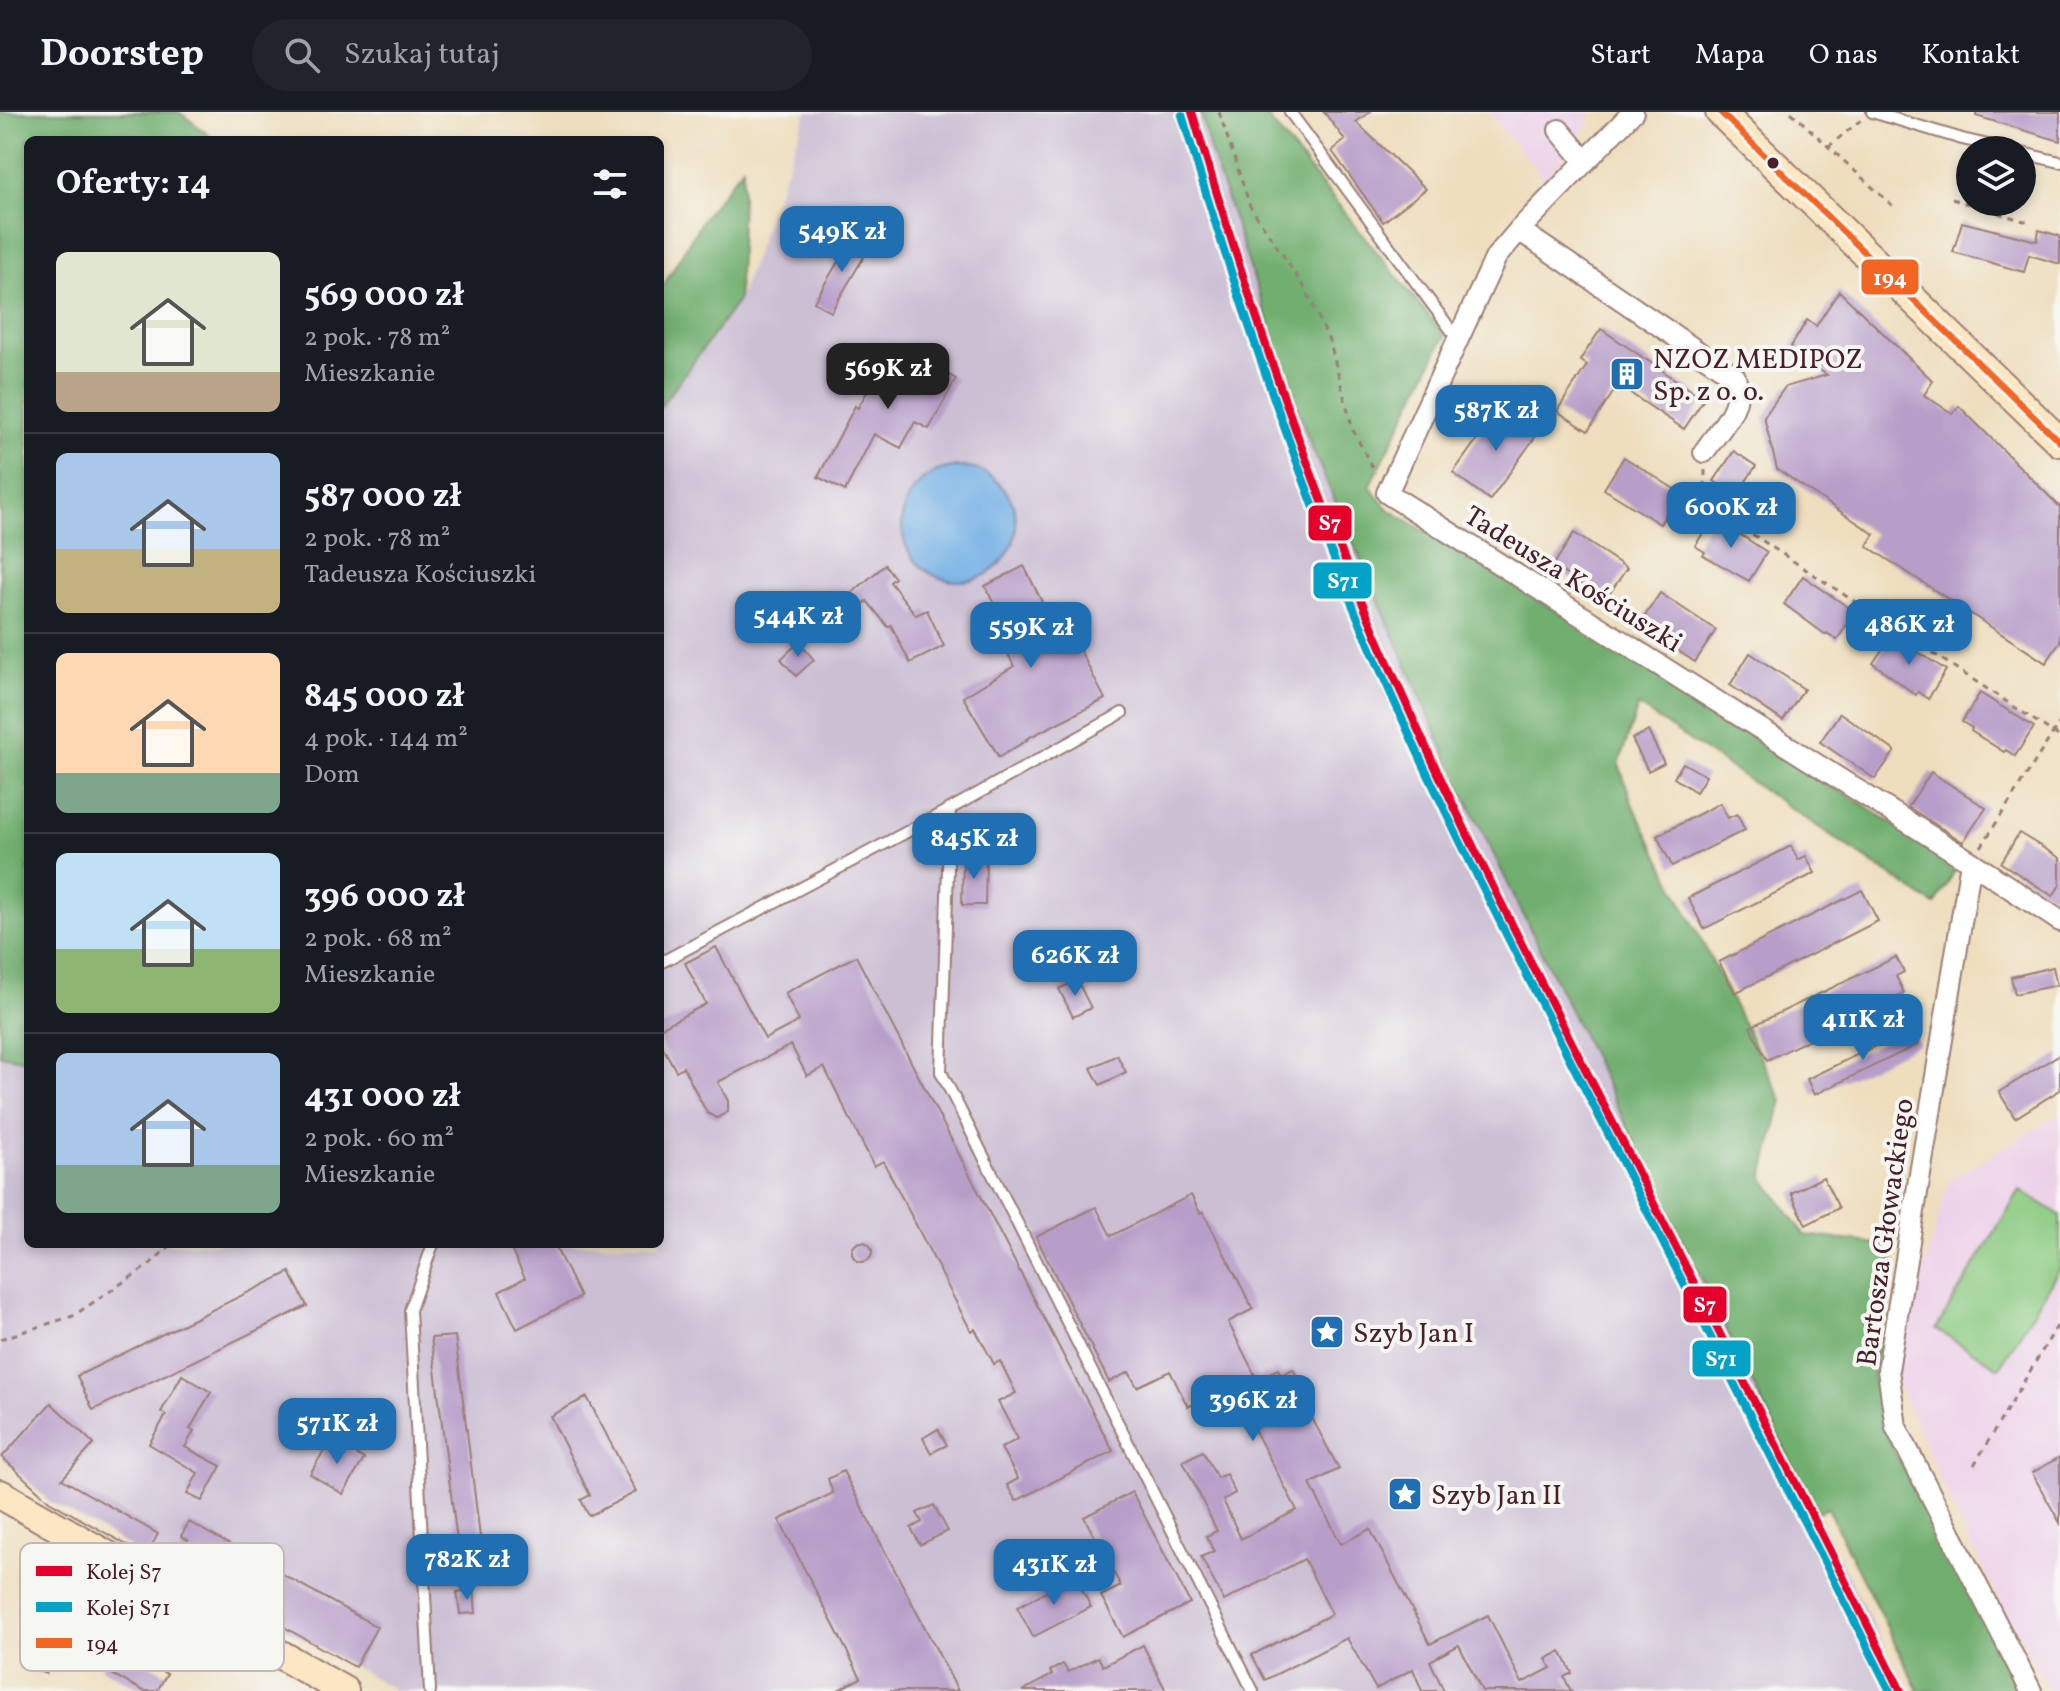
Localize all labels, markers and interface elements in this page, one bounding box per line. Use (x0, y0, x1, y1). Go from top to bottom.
search box (252, 19, 812, 91)
text: Doorstep (40, 29, 204, 82)
icon: search (280, 33, 324, 77)
text: Szukaj tutaj (344, 34, 500, 76)
text: Start (1590, 36, 1651, 75)
text: Mapa (1695, 36, 1765, 75)
text: O nas (1809, 36, 1878, 75)
text: Kontakt (1922, 36, 2020, 75)
map controls (1956, 136, 2036, 216)
button: layers (1956, 136, 2036, 216)
unlabelled marker (1765, 155, 1781, 171)
text: Oferty: 14 (56, 161, 211, 208)
icon: filters (588, 162, 632, 206)
pin: 549K zł (768, 206, 916, 274)
text: 549K zł (798, 214, 886, 250)
line badge: 194 (1860, 258, 1920, 296)
text: 194 (1873, 264, 1907, 295)
text: 569 000 zł (304, 273, 464, 320)
icon: home (120, 284, 216, 380)
text: 2 pok. · 78 m² (304, 320, 450, 356)
place label: NZOZ MEDIPOZ Sp. z o. o. (1653, 341, 1863, 412)
pin: 569K zł (814, 343, 962, 411)
text: 569K zł (844, 351, 932, 387)
building icon: NZOZ MEDIPOZ Sp. z o. o. (1608, 355, 1646, 393)
text: Mieszkanie (304, 356, 435, 392)
pin: 587K zł (1422, 385, 1570, 453)
text: 587K zł (1453, 393, 1539, 429)
text: 587 000 zł (304, 474, 461, 521)
pin: 600K zł (1657, 482, 1805, 550)
icon: home (120, 485, 216, 581)
text: 600K zł (1685, 490, 1777, 526)
street label: Tadeusza Kościuszki (1456, 497, 1689, 663)
line badge: S7 (1307, 504, 1353, 542)
text: S7 (1319, 509, 1341, 540)
text: 2 pok. · 78 m² (304, 521, 450, 557)
text: Tadeusza Kościuszki (304, 557, 536, 593)
line badge: S71 (1312, 561, 1373, 600)
text: S71 (1327, 567, 1359, 598)
pin: 544K zł (724, 591, 872, 659)
text: 544K zł (753, 599, 843, 635)
pin: 486K zł (1835, 599, 1983, 667)
pin: 559K zł (957, 602, 1105, 670)
text: 486K zł (1864, 607, 1954, 643)
text: 559K zł (988, 610, 1074, 646)
text: 845 000 zł (304, 674, 464, 721)
icon: home (120, 685, 216, 781)
text: 4 pok. · 144 m² (304, 721, 468, 757)
text: Dom (304, 757, 360, 793)
pin: 845K zł (900, 813, 1048, 881)
text: 845K zł (930, 821, 1018, 857)
text: 396 000 zł (304, 874, 465, 921)
icon: home (120, 885, 216, 981)
text: 2 pok. · 68 m² (304, 921, 452, 957)
pin: 626K zł (1001, 930, 1149, 998)
text: 626K zł (1031, 938, 1119, 974)
text: Mieszkanie (304, 957, 435, 993)
pin: 411K zł (1789, 994, 1937, 1062)
text: 411K zł (1822, 1002, 1904, 1038)
text: 431 000 zł (304, 1074, 460, 1121)
icon: home (120, 1085, 216, 1181)
street label: Bartosza Głowackiego (1848, 1096, 1925, 1369)
text: 2 pok. · 60 m² (304, 1121, 454, 1157)
text: Mieszkanie (304, 1157, 435, 1193)
line badge: S7 (1682, 1285, 1728, 1324)
text: S7 (1694, 1291, 1716, 1322)
place icon: Szyb Jan I (1308, 1313, 1346, 1351)
place label: Szyb Jan I (1353, 1315, 1474, 1354)
line badge: S71 (1691, 1339, 1752, 1378)
text: S71 (1705, 1345, 1737, 1376)
pin: 396K zł (1179, 1375, 1327, 1443)
text: 396K zł (1209, 1383, 1297, 1419)
pin: 571K zł (263, 1398, 411, 1466)
text: 571K zł (296, 1406, 378, 1442)
place icon: Szyb Jan II (1386, 1475, 1424, 1513)
place label: Szyb Jan II (1431, 1477, 1562, 1516)
pin: 782K zł (393, 1534, 541, 1602)
pin: 431K zł (980, 1539, 1128, 1607)
text: 782K zł (424, 1542, 510, 1578)
legend (20, 1543, 284, 1671)
text: 431K zł (1012, 1547, 1096, 1583)
text: Kolej S7 (86, 1558, 162, 1589)
text: Kolej S71 (86, 1594, 171, 1625)
text: 194 (86, 1630, 119, 1661)

